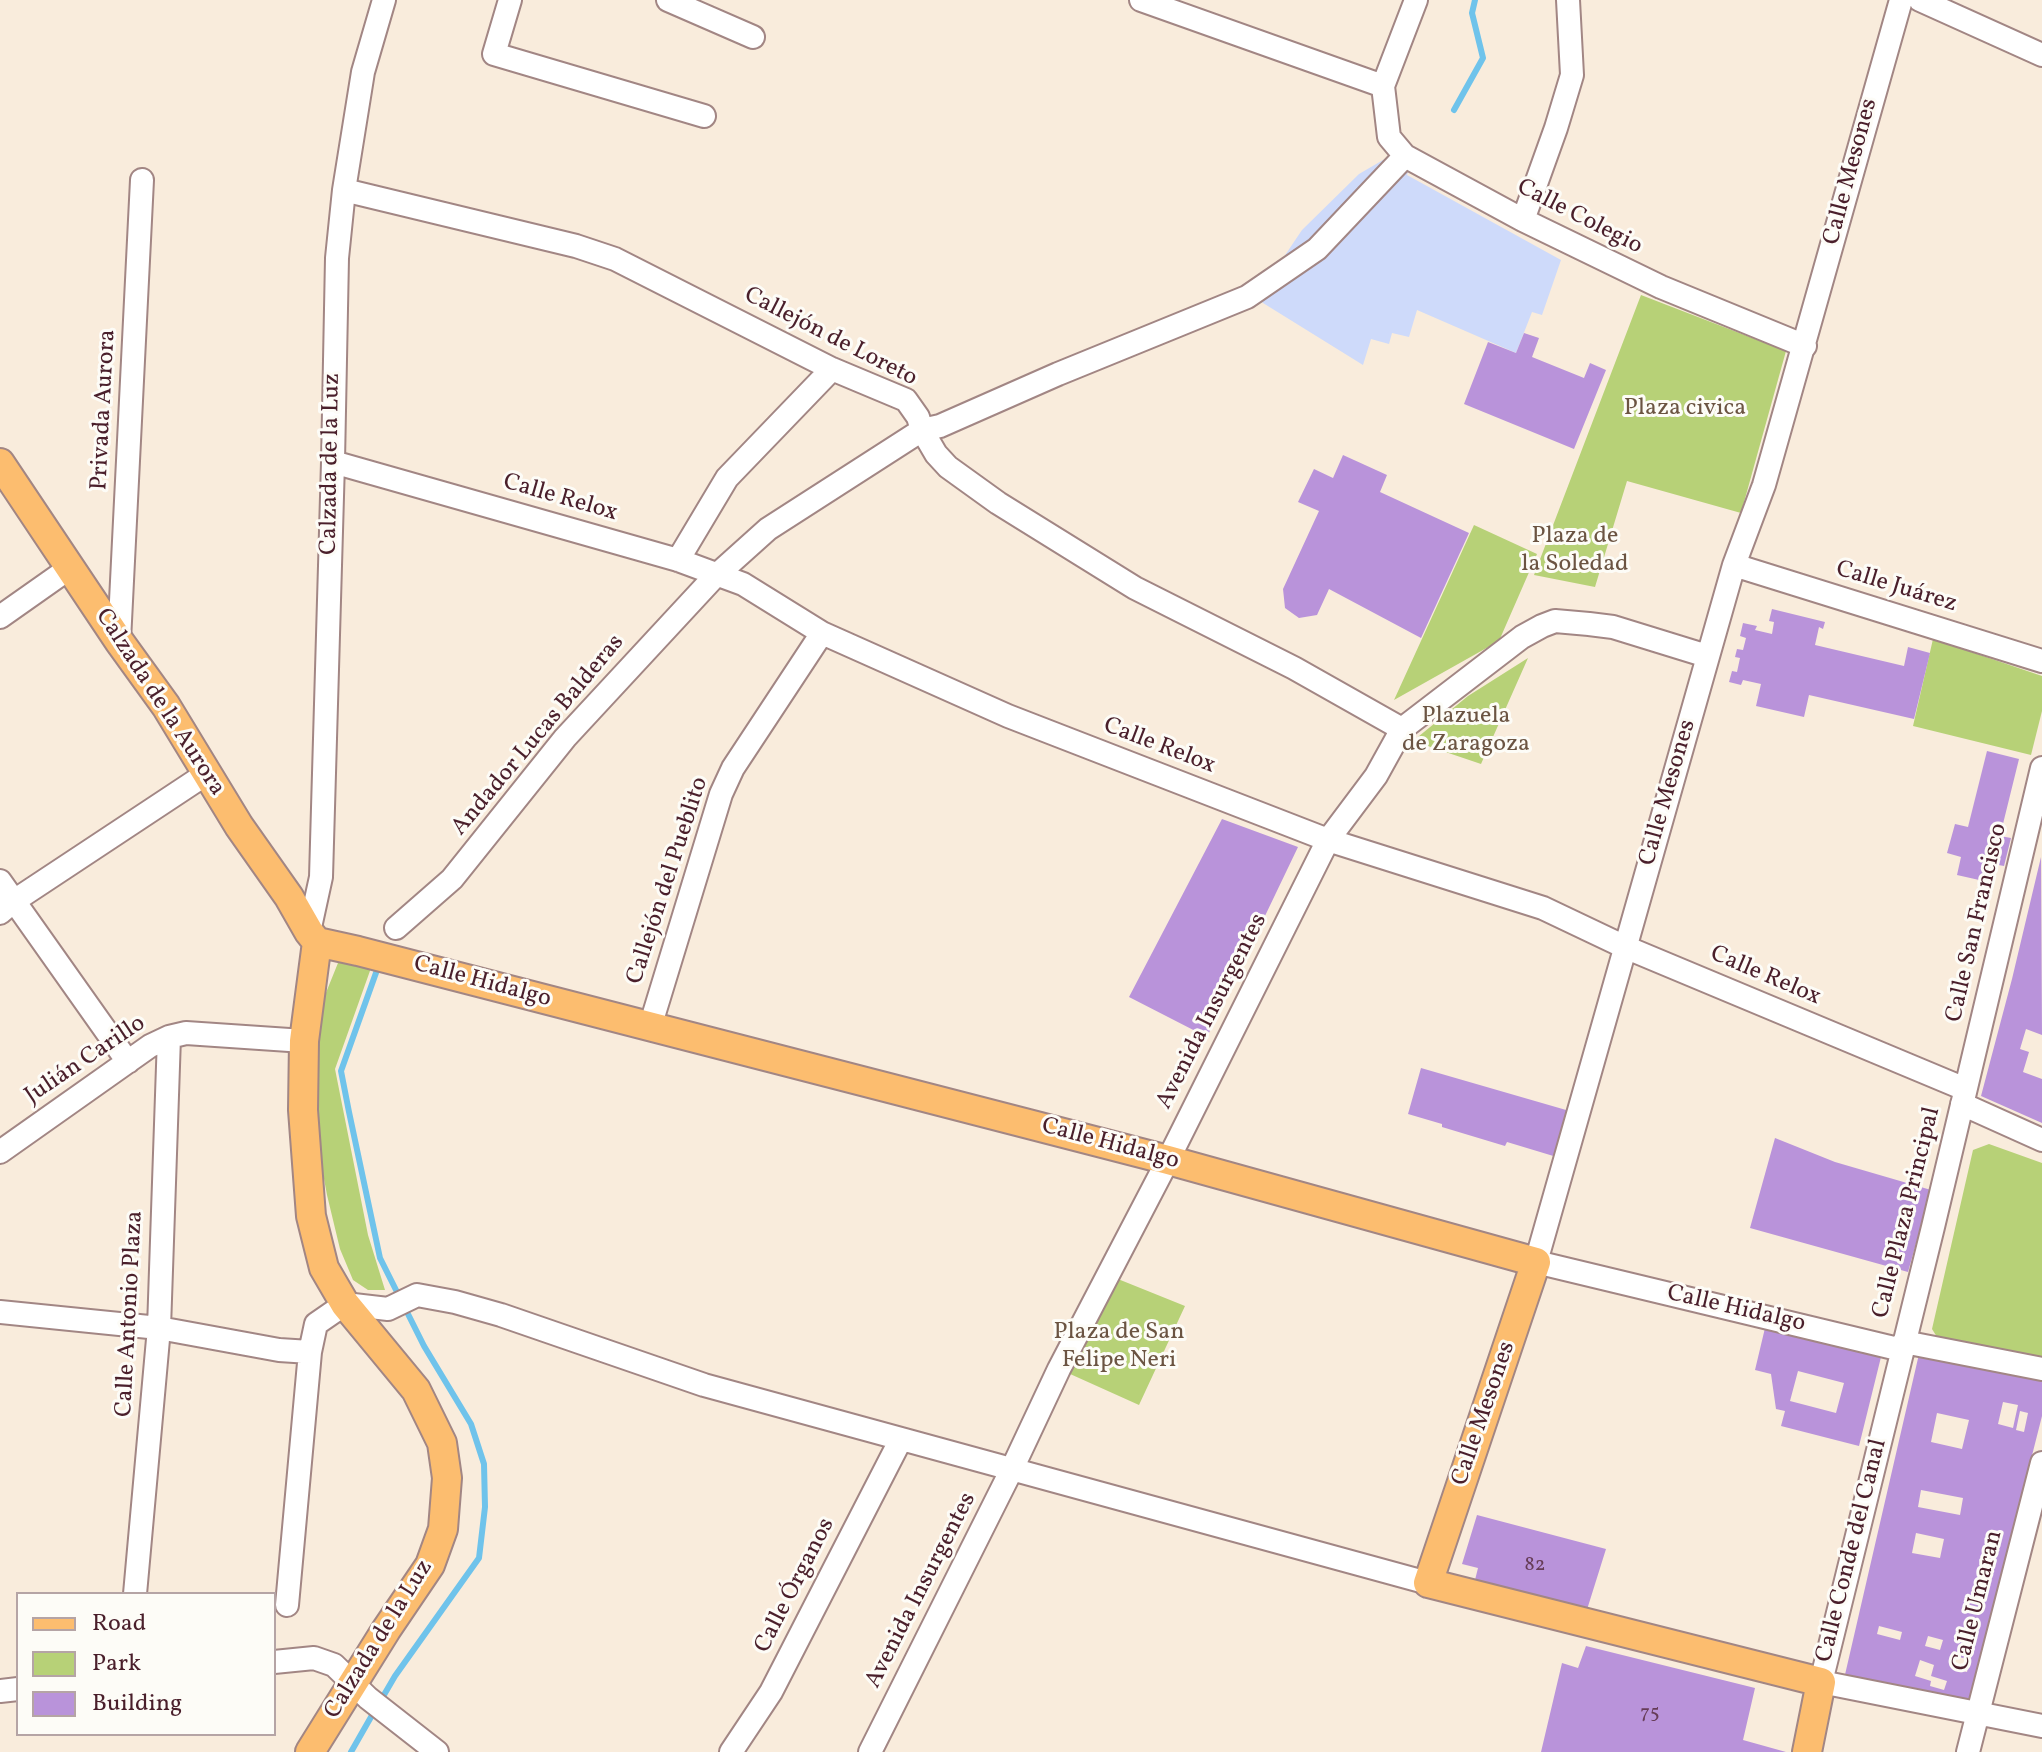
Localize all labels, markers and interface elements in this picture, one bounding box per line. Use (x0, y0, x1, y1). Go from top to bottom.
street label: Calle Mesones (1819, 96, 1885, 248)
street label: Calle Colegio (1511, 174, 1647, 262)
street label: Callejón de Loreto (739, 282, 921, 394)
street label: Privada Aurora (86, 329, 124, 491)
street label: Calzada de la Luz (316, 373, 348, 555)
park label: Plaza civica (1624, 396, 1746, 424)
street label: Calle Relox (500, 469, 620, 529)
park label: Plaza de la Soledad (1521, 524, 1629, 580)
street label: Calle Juárez (1832, 556, 1960, 620)
street label: Calzada de la Aurora (88, 604, 230, 802)
street label: Andador Lucas Balderas (446, 630, 632, 842)
park label: Plazuela de Zaragoza (1402, 704, 1530, 760)
street label: Calle Relox (1099, 713, 1219, 781)
street label: Calle Mesones (1634, 717, 1704, 869)
street label: Callejón del Pueblito (622, 774, 716, 988)
street label: Calle San Francisco (1941, 821, 2015, 1025)
street label: Avenida Insurgentes (1151, 909, 1275, 1115)
street label: Calle Relox (1705, 941, 1825, 1013)
street label: Calle Hidalgo (410, 951, 554, 1015)
street label: Julián Carillo (20, 1010, 152, 1112)
street label: Calle Plaza Principal (1868, 1105, 1948, 1321)
street label: Calle Hidalgo (1038, 1113, 1182, 1177)
street label: Calle Antonio Plaza (111, 1210, 151, 1418)
street label: Calle Hidalgo (1664, 1280, 1808, 1340)
park label: Plaza de San Felipe Neri (1053, 1320, 1185, 1376)
street label: Calle Mesones (1447, 1338, 1523, 1490)
street label: Calle Conde del Canal (1811, 1437, 1895, 1665)
street label: Avenida Insurgentes (860, 1488, 984, 1694)
street label: Calle Órganos (750, 1514, 842, 1658)
street label: Calle Umaran (1948, 1528, 2010, 1674)
house number: 82 (1525, 1554, 1545, 1578)
street label: Calzada de la Luz (320, 1555, 440, 1725)
legend (16, 1592, 276, 1736)
text: Road (92, 1607, 146, 1641)
text: Park (92, 1647, 141, 1681)
text: Building (92, 1687, 182, 1721)
house number: 75 (1640, 1702, 1660, 1726)

